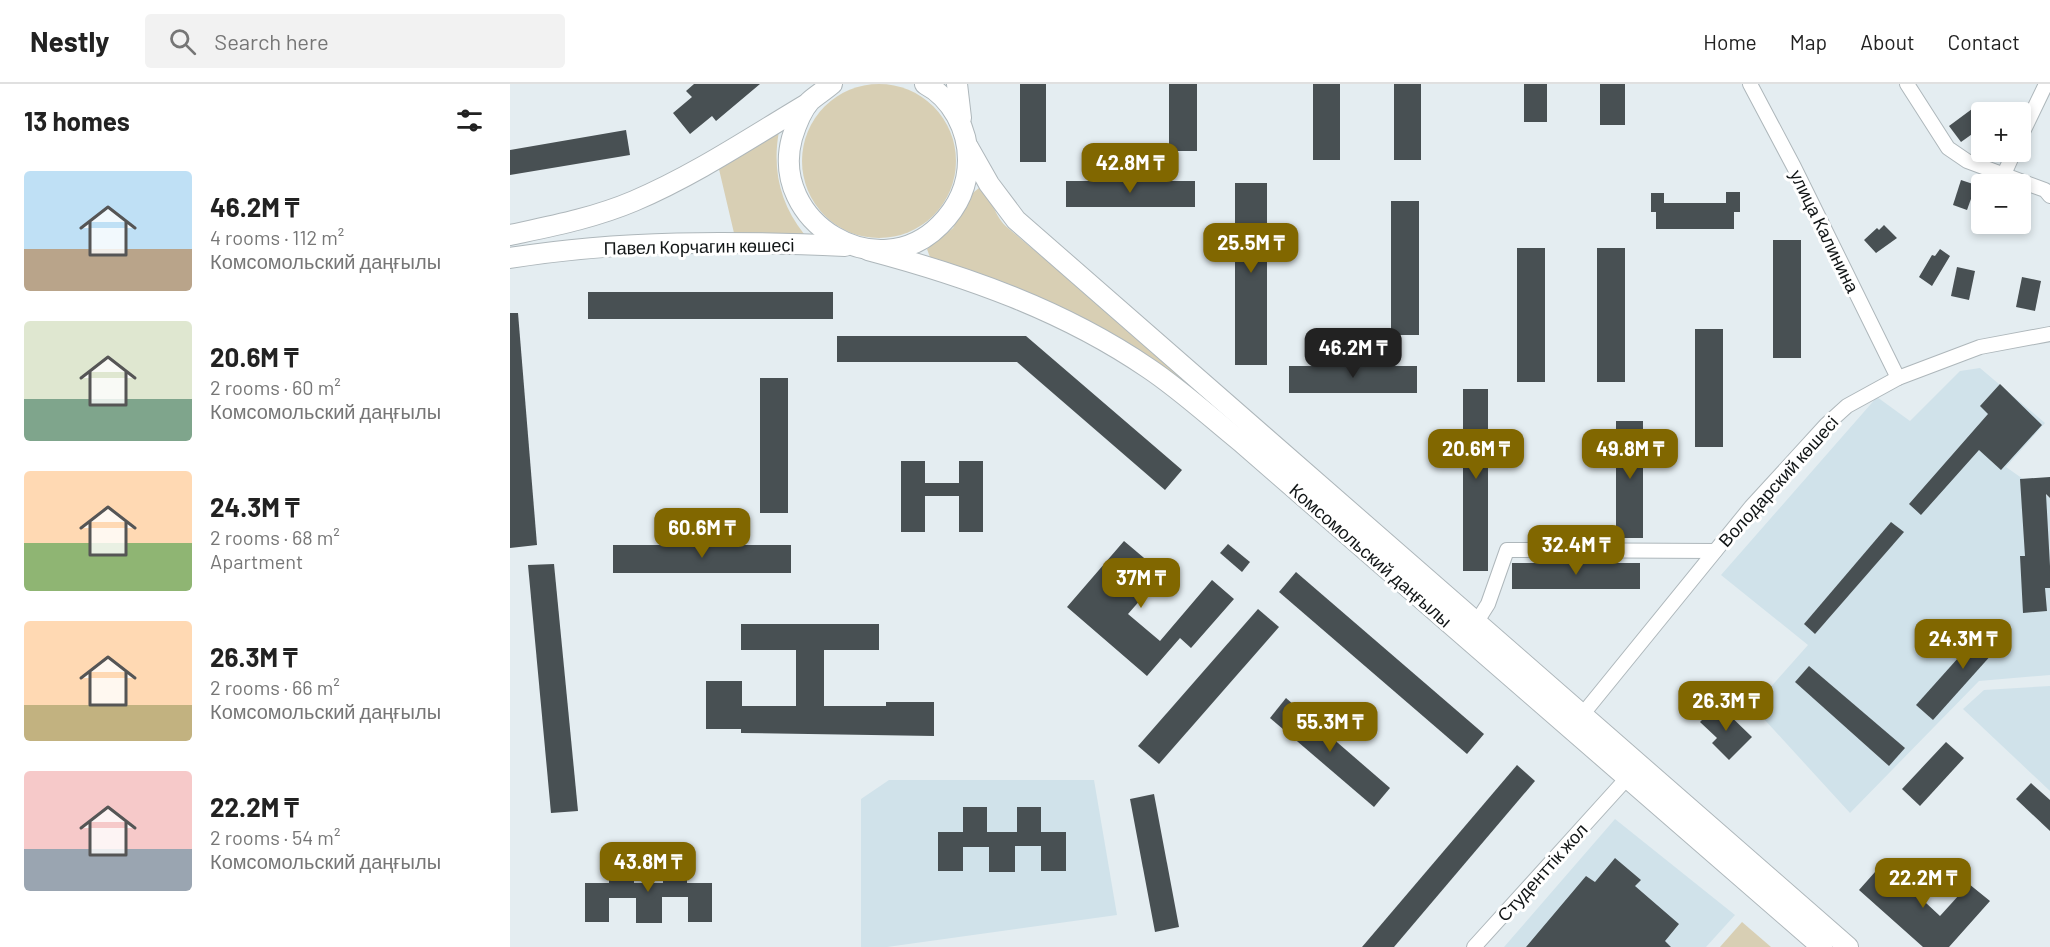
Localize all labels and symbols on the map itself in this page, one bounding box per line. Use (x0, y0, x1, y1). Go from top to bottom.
pin: 42.8M ₸ (1075, 143, 1185, 194)
street label: улица Калинина (1786, 166, 1865, 297)
pin: 25.5M ₸ (1196, 223, 1306, 274)
street label: Павел Корчагин көшесі (603, 233, 795, 259)
pin: 46.2M ₸ (1298, 328, 1408, 379)
street label: Володарский көшесі (1713, 411, 1843, 551)
pin: 20.6M ₸ (1421, 429, 1531, 480)
pin: 49.8M ₸ (1575, 429, 1685, 480)
street label: Комсомольский даңғылы (1285, 478, 1457, 632)
pin: 60.6M ₸ (647, 508, 757, 559)
pin: 32.4M ₸ (1521, 525, 1631, 576)
pin: 37M ₸ (1099, 558, 1183, 609)
pin: 24.3M ₸ (1908, 619, 2018, 670)
pin: 26.3M ₸ (1671, 681, 1781, 732)
pin: 55.3M ₸ (1275, 702, 1385, 753)
street label: Студенттік жол (1492, 818, 1592, 926)
pin: 43.8M ₸ (593, 842, 703, 893)
pin: 22.2M ₸ (1868, 858, 1978, 909)

